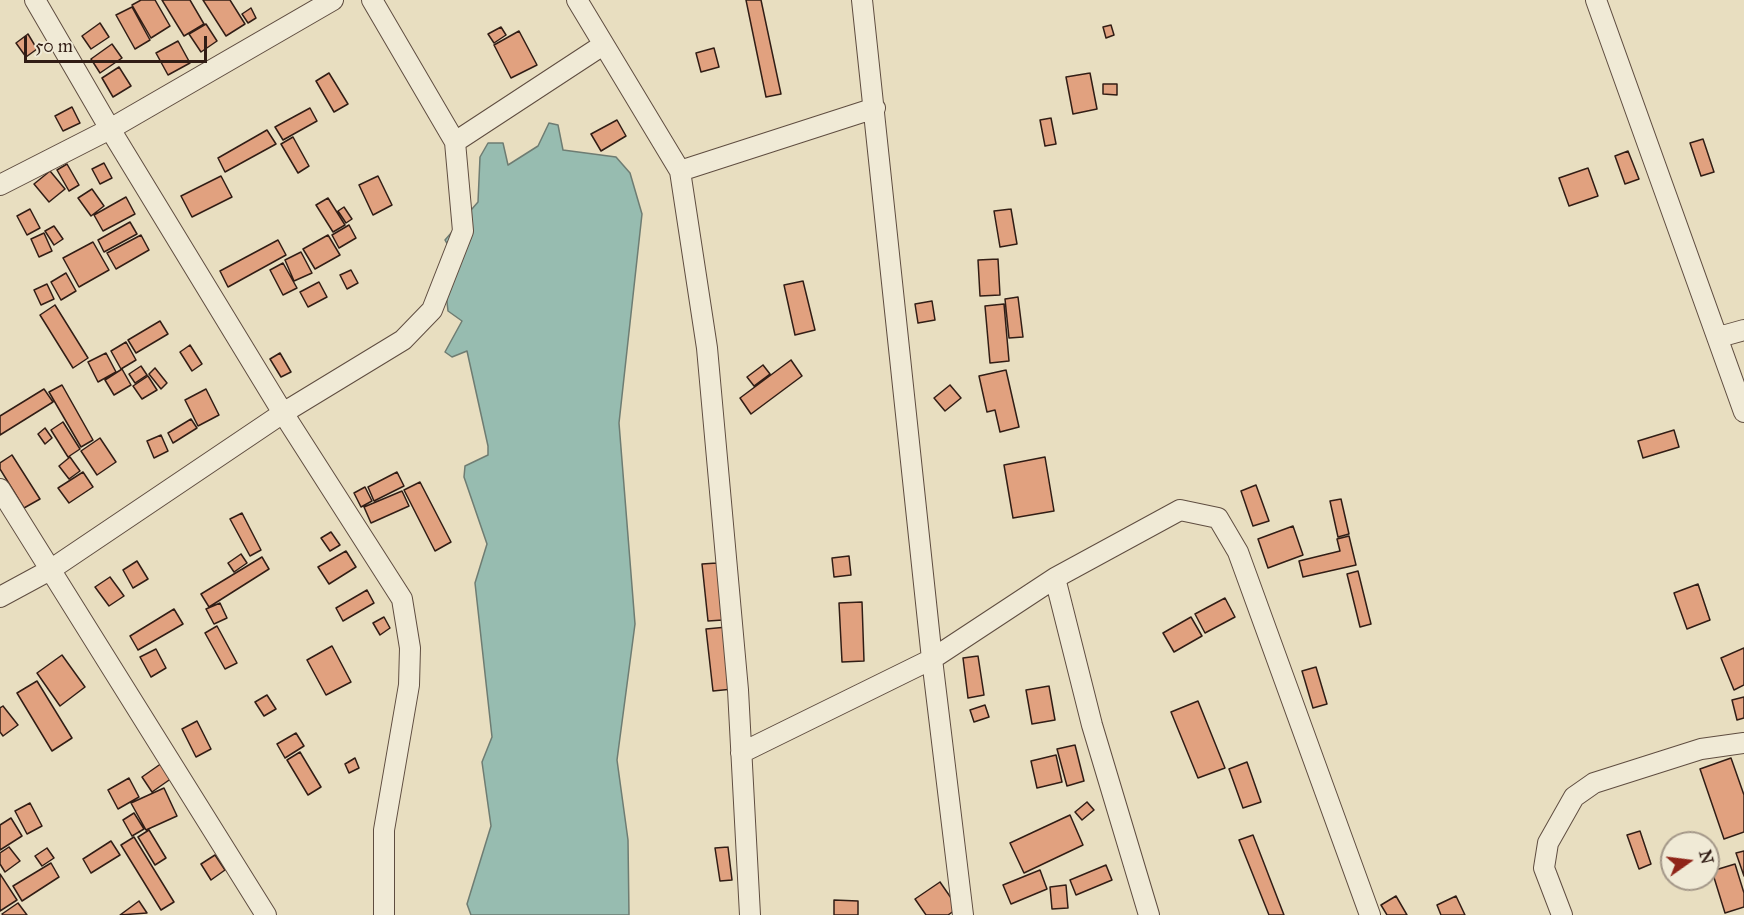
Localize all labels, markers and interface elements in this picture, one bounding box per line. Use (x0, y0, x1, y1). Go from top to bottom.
scale bar (27, 24, 210, 62)
text: 50 m (35, 35, 73, 57)
north arrow (1660, 831, 1720, 891)
text: N (1695, 848, 1717, 866)

